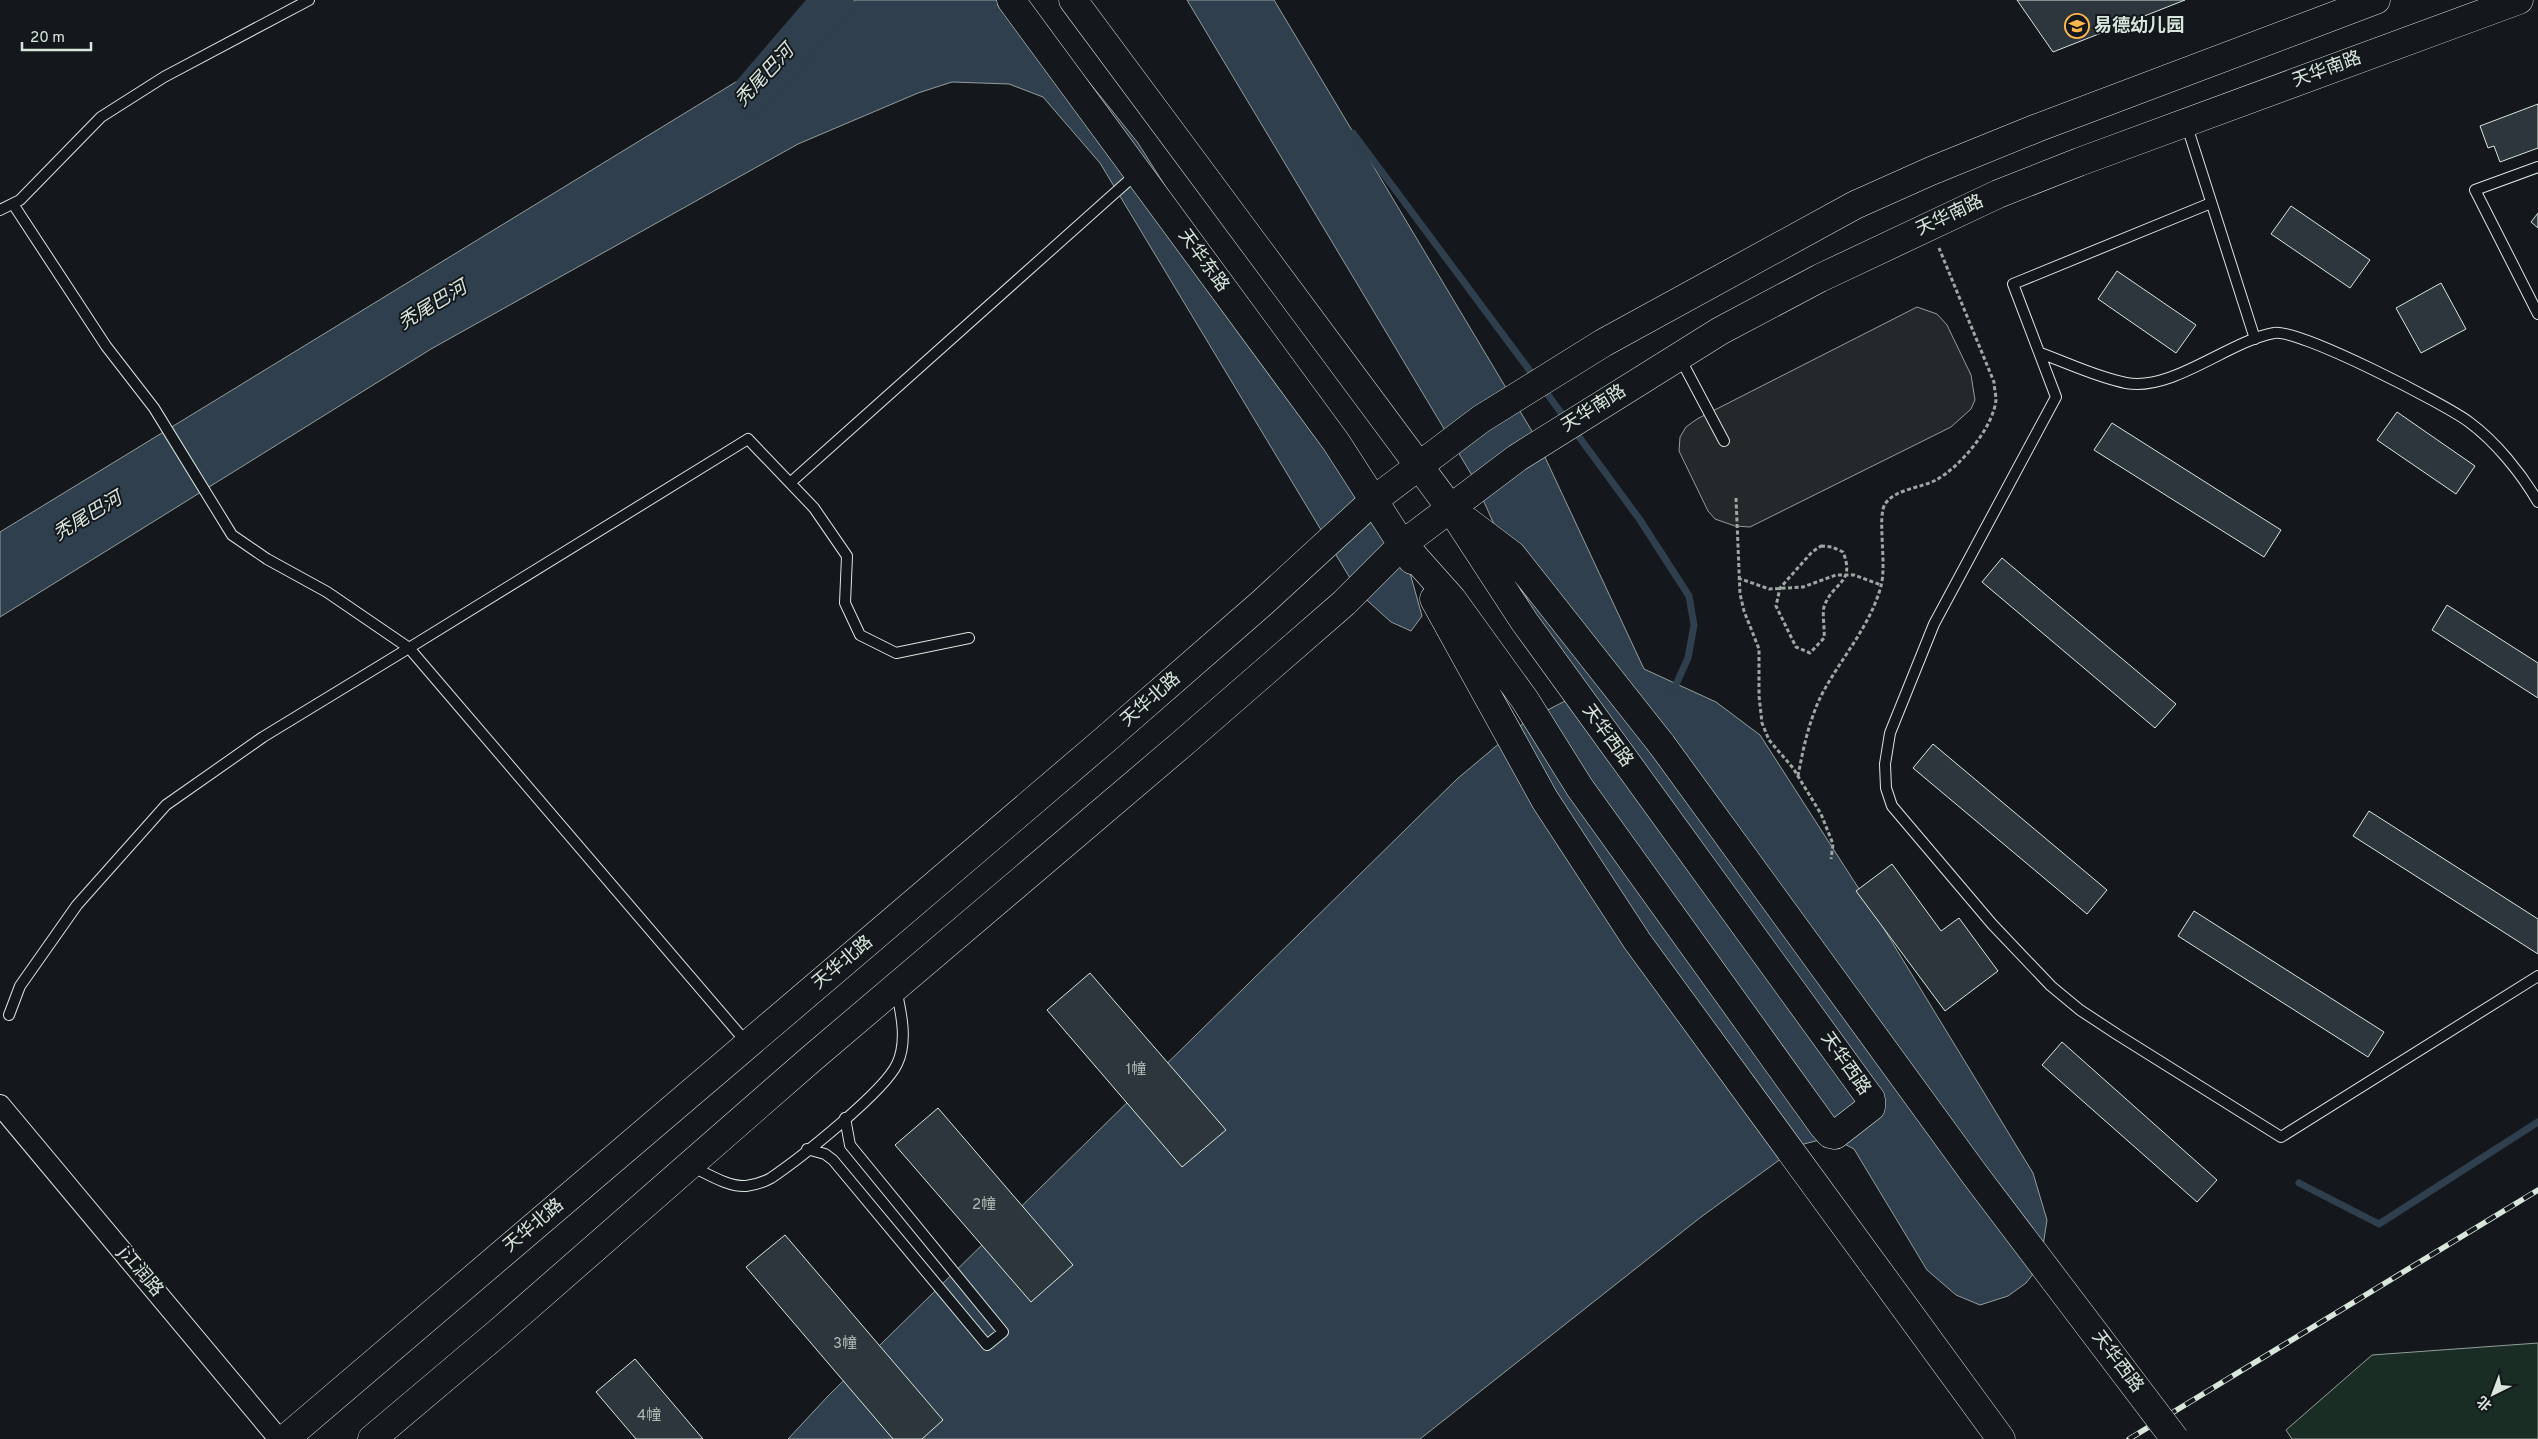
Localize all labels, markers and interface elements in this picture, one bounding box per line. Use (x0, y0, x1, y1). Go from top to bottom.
school or university icon: 易德幼儿园 (2064, 13, 2090, 39)
place label: 易德幼儿园 (2094, 15, 2184, 38)
scale bar (22, 20, 91, 52)
text: 20 m (30, 29, 65, 48)
water label: 秃尾巴河 (730, 37, 802, 112)
street label: 天华南路 (2289, 47, 2365, 93)
street label: 天华南路 (1913, 190, 1987, 242)
street label: 天华东路 (1173, 225, 1233, 297)
water label: 秃尾巴河 (394, 274, 475, 336)
street label: 天华南路 (1557, 380, 1631, 438)
water label: 秃尾巴河 (49, 485, 130, 547)
street label: 天华北路 (1116, 668, 1186, 732)
street label: 天华西路 (1577, 700, 1637, 772)
street label: 天华北路 (808, 931, 878, 995)
street label: 天华西路 (1815, 1028, 1875, 1100)
house number: 1幢 (1126, 1060, 1146, 1080)
street label: 天华北路 (499, 1194, 569, 1258)
house number: 2幢 (972, 1195, 996, 1215)
street label: j江润路 (112, 1241, 168, 1302)
street label: 天华西路 (2086, 1326, 2148, 1398)
house number: 3幢 (833, 1334, 857, 1354)
north arrow (2468, 1369, 2518, 1419)
text: 北 (2474, 1392, 2496, 1414)
house number: 4幢 (637, 1406, 661, 1426)

